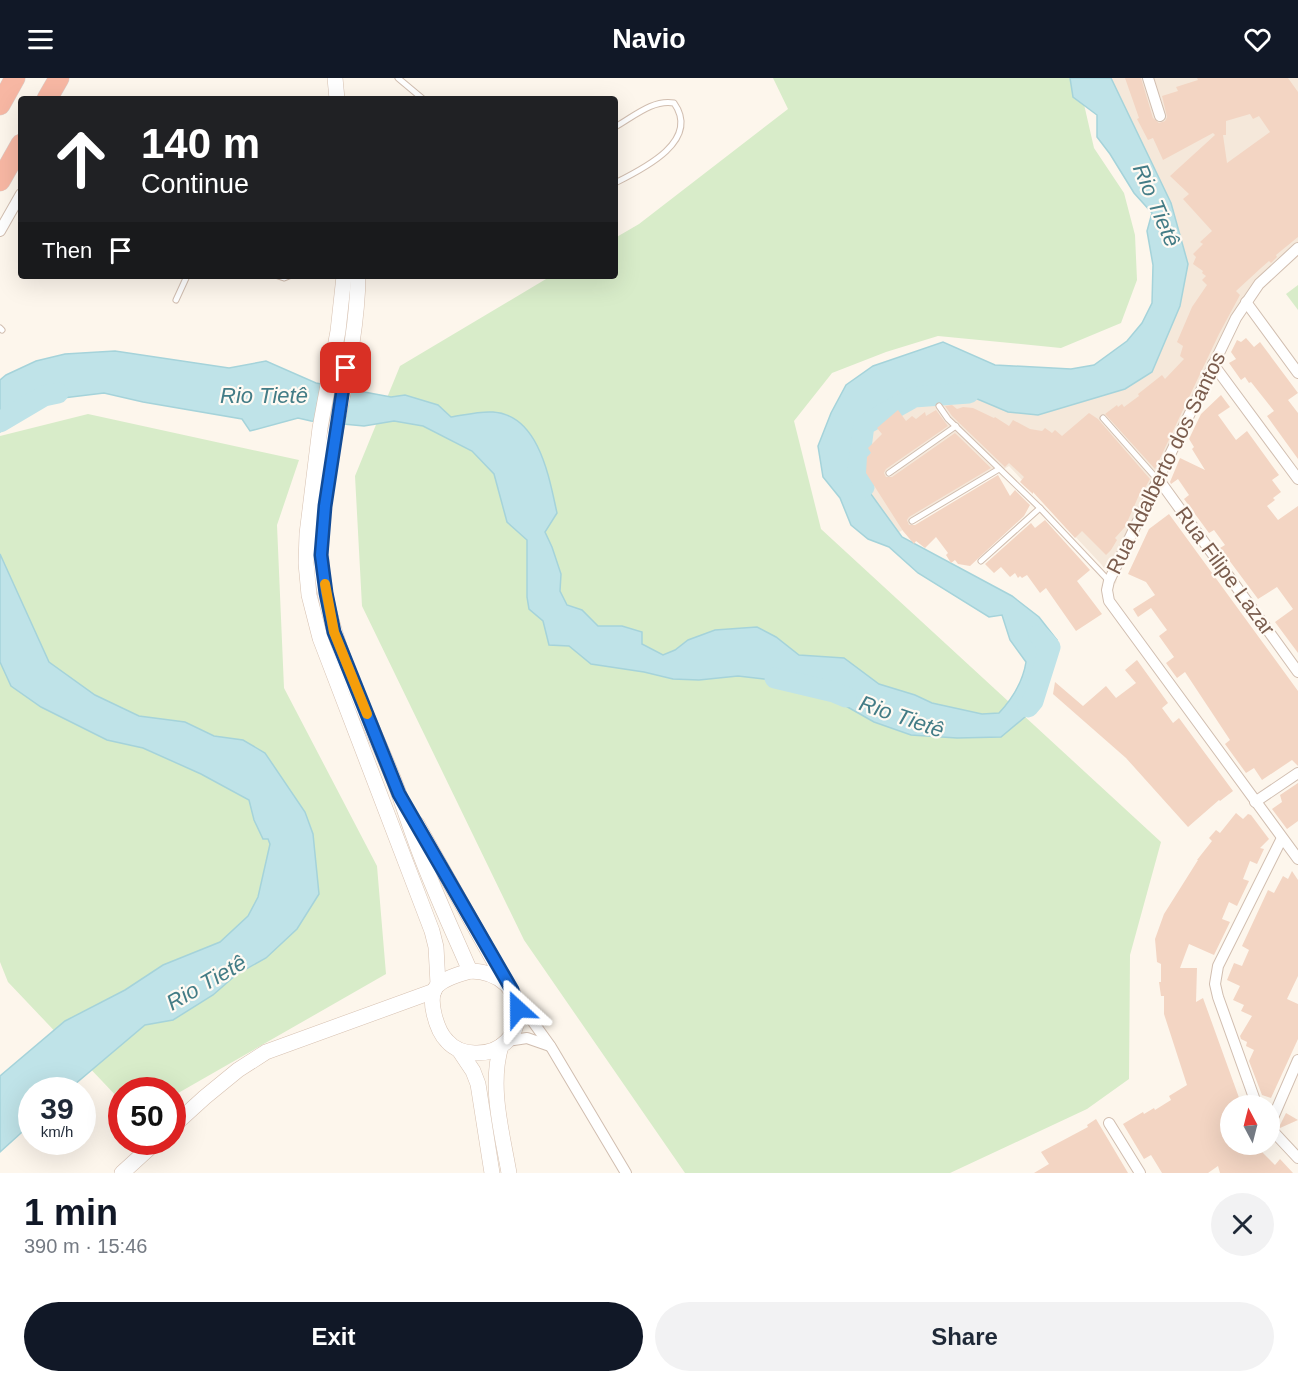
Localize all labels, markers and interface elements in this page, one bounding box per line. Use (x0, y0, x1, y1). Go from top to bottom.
icon: menu (24, 23, 57, 56)
icon: heart (1241, 23, 1274, 56)
text: Navio (612, 24, 686, 54)
icon: ahead (42, 120, 120, 198)
text: 140 m (141, 120, 260, 167)
water label: Rio Tietê (1128, 160, 1185, 251)
text: Continue (141, 169, 249, 199)
icon: arrive (104, 234, 137, 267)
text: Then (42, 238, 92, 263)
pin (320, 342, 371, 393)
street label: Rua Adalberto dos Santos (1102, 348, 1229, 577)
icon: arrive (329, 351, 362, 384)
water label: Rio Tietê (220, 383, 308, 408)
street label: Rua Filipe Lazar (1171, 502, 1280, 639)
water label: Rio Tietê (856, 690, 947, 743)
water label: Rio Tietê (162, 950, 251, 1015)
position arrow (486, 977, 550, 1041)
speed limit sign: 50 (108, 1077, 186, 1155)
text: 39 (40, 1092, 74, 1125)
north arrow (1220, 1095, 1280, 1155)
map controls (1220, 1095, 1280, 1155)
text: km/h (41, 1123, 73, 1140)
text: 1 min (24, 1192, 118, 1233)
button: close (1211, 1193, 1274, 1256)
text: 390 m · 15:46 (24, 1235, 147, 1257)
button: Exit (24, 1302, 643, 1371)
button: Share (655, 1302, 1274, 1371)

